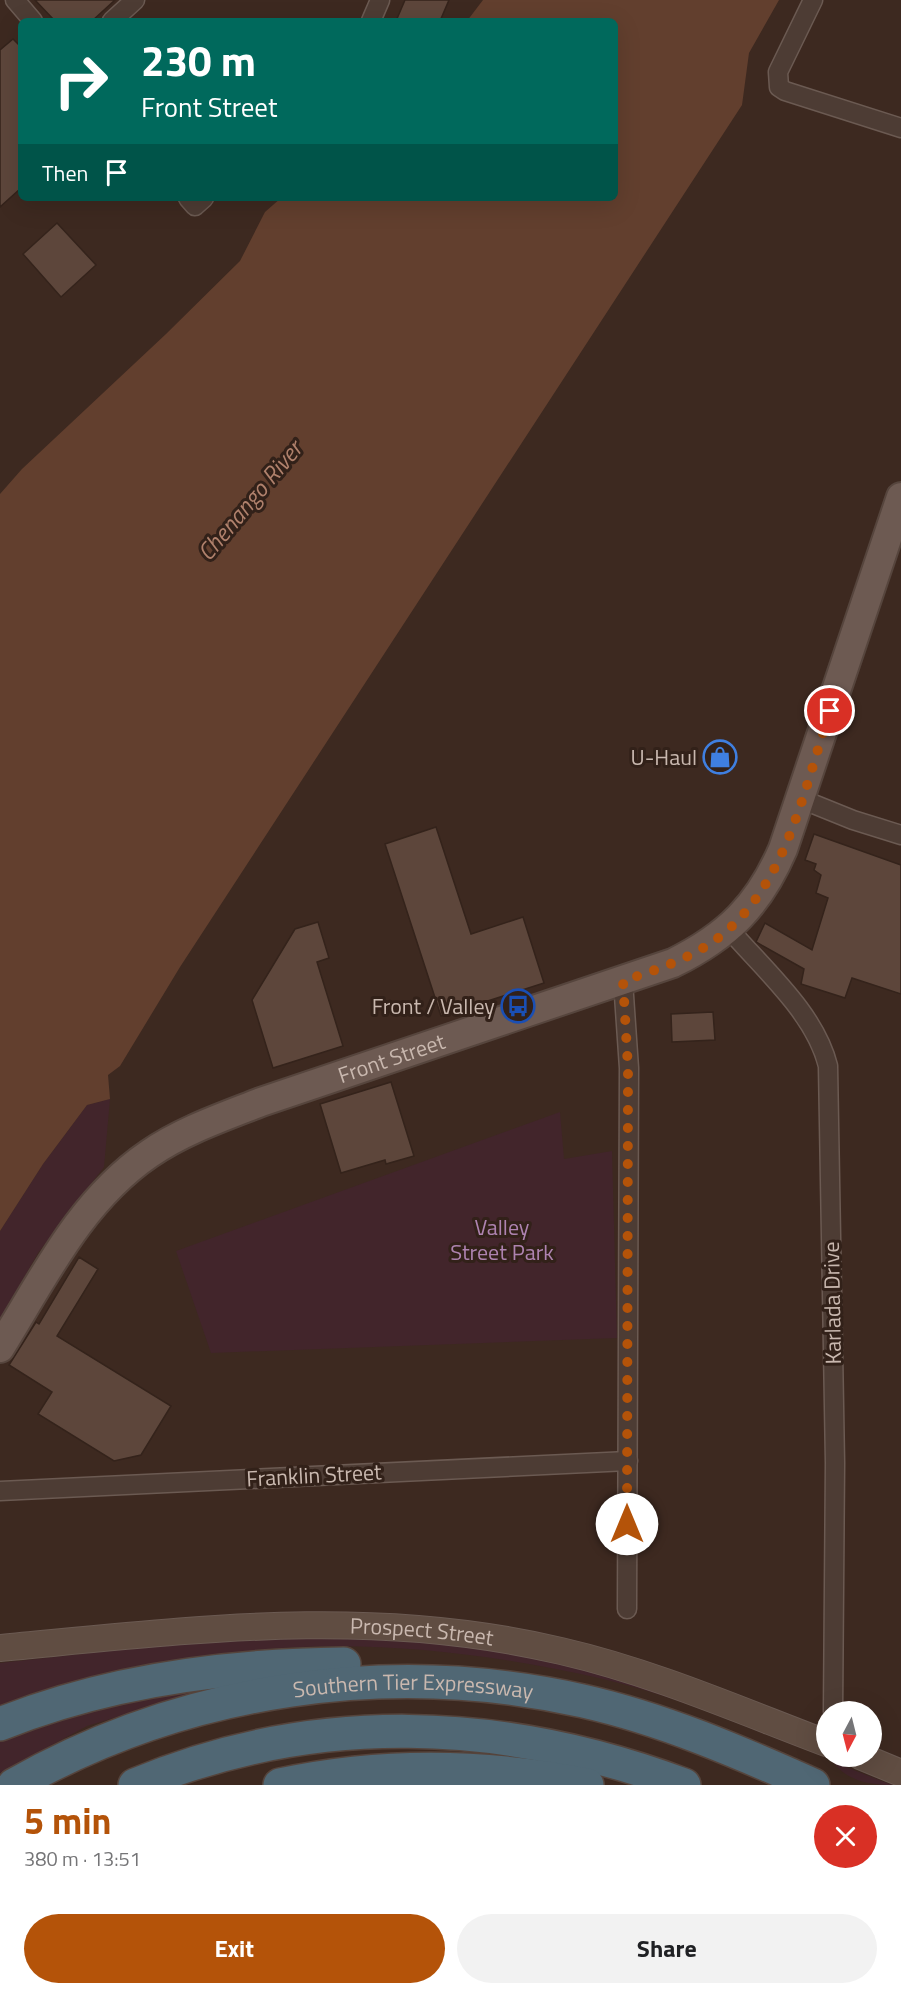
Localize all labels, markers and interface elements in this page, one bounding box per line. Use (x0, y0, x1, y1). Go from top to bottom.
text: 230 m (141, 28, 256, 92)
icon: right (42, 42, 120, 120)
text: Front Street (141, 86, 277, 127)
text: Then (42, 156, 88, 190)
icon: arrive (100, 156, 133, 189)
water label: Chenango River (188, 430, 313, 568)
pin (804, 685, 855, 736)
icon: arrive (813, 694, 846, 727)
shop icon: U-Haul (702, 739, 738, 775)
place label: U-Haul (631, 740, 697, 774)
bus stop icon: Front / Valley (500, 988, 536, 1024)
place label: Front / Valley (372, 989, 495, 1023)
street label: Front Street (333, 1024, 450, 1092)
park label: Valley Street Park (450, 1210, 554, 1269)
street label: Karlada Drive (814, 1241, 850, 1365)
street label: Franklin Street (246, 1454, 383, 1496)
position arrow (595, 1492, 659, 1556)
street label: Prospect Street (350, 1609, 496, 1655)
street label: Southern Tier Expressway (291, 1665, 536, 1708)
north arrow (816, 1701, 882, 1767)
map controls (816, 1701, 882, 1767)
text: 5 min (24, 1793, 111, 1848)
button: close (814, 1805, 877, 1868)
text: 380 m · 13:51 (24, 1843, 141, 1874)
button: Exit (24, 1914, 445, 1983)
button: Share (457, 1914, 877, 1983)

